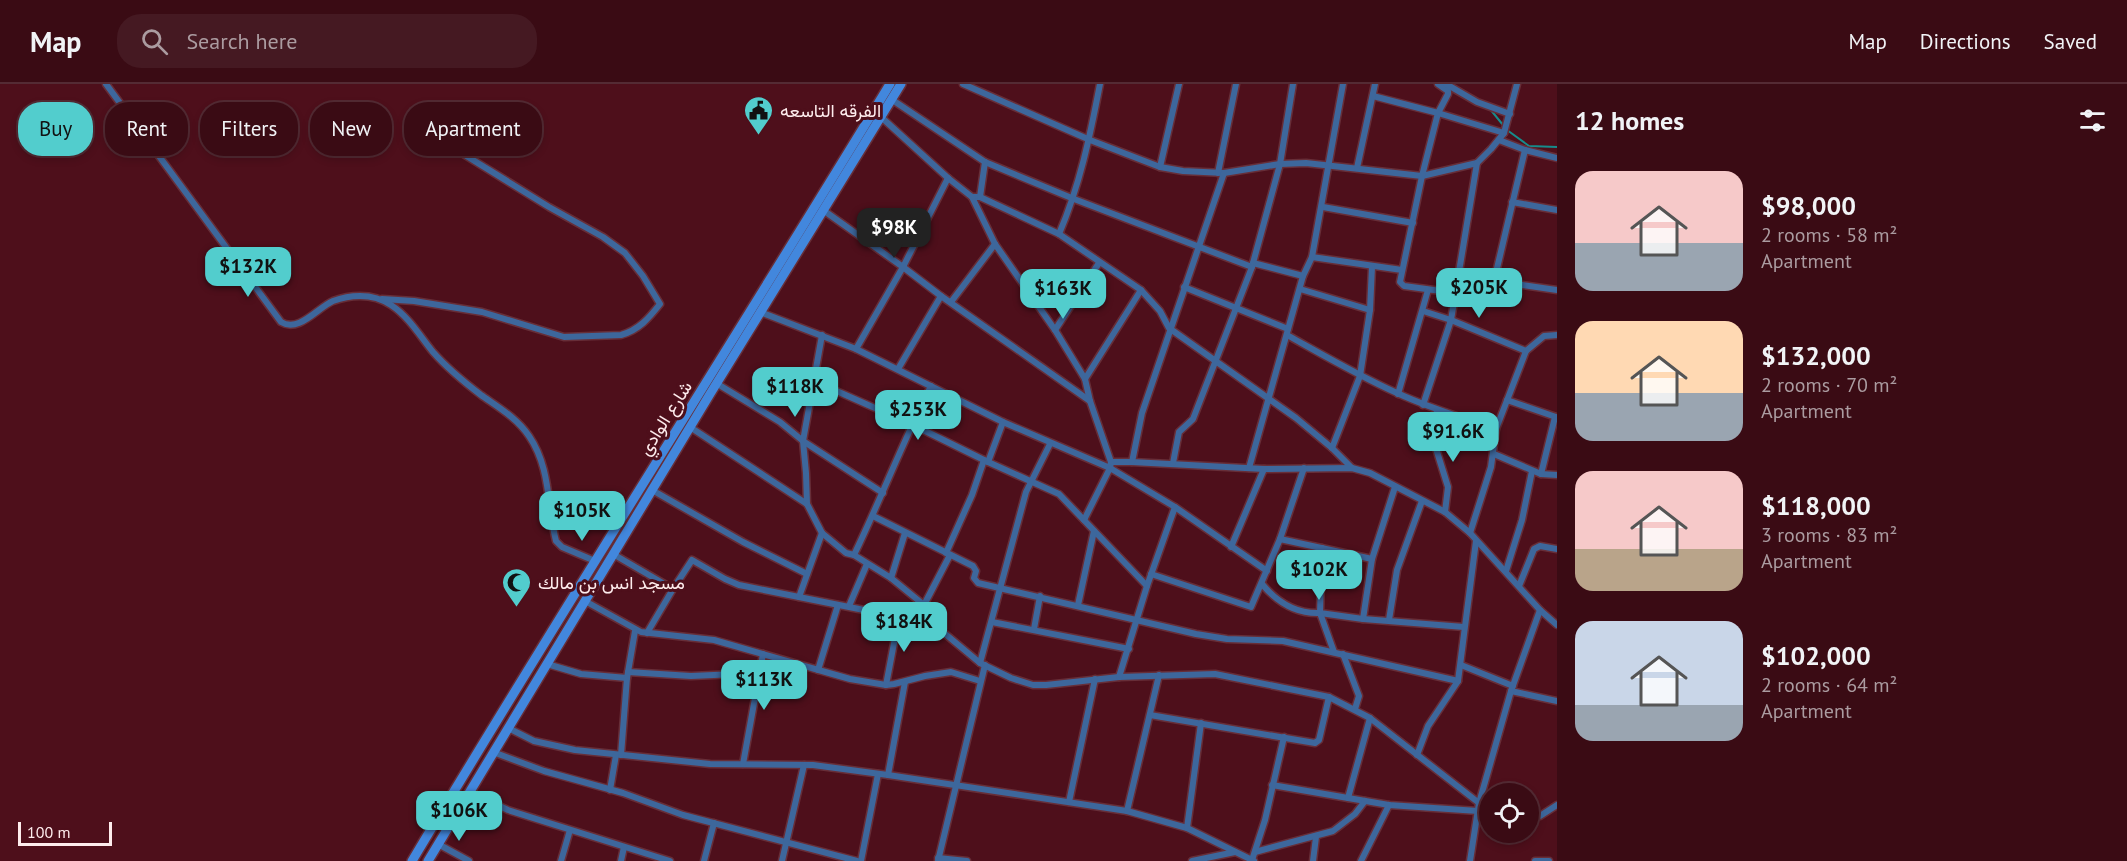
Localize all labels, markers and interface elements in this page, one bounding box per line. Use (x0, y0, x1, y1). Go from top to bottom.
search box (117, 14, 537, 68)
text: Map (30, 23, 81, 60)
icon: search (138, 25, 171, 58)
text: Search here (186, 27, 297, 55)
text: Map (1848, 28, 1887, 55)
text: Directions (1920, 28, 2011, 55)
text: Saved (2044, 28, 2097, 55)
public building icon: الفرقه التاسعه (743, 94, 775, 136)
place label: الفرقه التاسعه (780, 99, 881, 122)
chip: Buy (18, 102, 93, 156)
chip: Rent (105, 102, 188, 156)
chip: Filters (200, 102, 298, 156)
chip: New (310, 102, 392, 156)
chip: Apartment (404, 102, 542, 156)
text: 12 homes (1575, 104, 1684, 137)
icon: filters (2076, 104, 2109, 137)
text: $98,000 (1761, 189, 1856, 222)
icon: home (1623, 195, 1695, 267)
pin: $98K (858, 208, 930, 259)
text: $98K (871, 214, 917, 240)
text: 2 rooms · 58 m² (1761, 222, 1897, 248)
pin: $132K (206, 247, 290, 298)
text: Apartment (1761, 248, 1852, 274)
text: $132K (219, 253, 277, 279)
pin: $205K (1437, 268, 1521, 319)
pin: $163K (1021, 269, 1105, 320)
text: $205K (1450, 274, 1508, 300)
text: $163K (1034, 275, 1092, 301)
text: $132,000 (1761, 339, 1871, 372)
icon: home (1623, 345, 1695, 417)
pin: $118K (753, 367, 837, 418)
text: 2 rooms · 70 m² (1761, 372, 1897, 398)
text: $118K (766, 373, 824, 399)
street label: شارع الوادي (633, 376, 700, 462)
pin: $253K (876, 390, 960, 441)
text: $253K (889, 396, 947, 422)
text: Apartment (1761, 398, 1852, 424)
pin: $91.6K (1404, 412, 1502, 463)
text: $91.6K (1422, 418, 1484, 444)
text: $118,000 (1761, 489, 1871, 522)
pin: $105K (540, 491, 624, 542)
icon: home (1623, 495, 1695, 567)
text: $105K (553, 497, 611, 523)
text: 3 rooms · 83 m² (1761, 522, 1897, 548)
text: Apartment (1761, 548, 1852, 574)
pin: $102K (1277, 550, 1361, 601)
text: $102K (1290, 556, 1348, 582)
mosque icon: مسجد انس بن مالك (501, 566, 533, 608)
place label: مسجد انس بن مالك (538, 571, 685, 594)
pin: $184K (862, 602, 946, 653)
text: $184K (875, 608, 933, 634)
text: $102,000 (1761, 639, 1871, 672)
icon: home (1623, 645, 1695, 717)
pin: $113K (722, 660, 806, 711)
text: $113K (735, 666, 793, 692)
text: 2 rooms · 64 m² (1761, 672, 1897, 698)
text: Apartment (1761, 698, 1852, 724)
map controls (1479, 783, 1539, 843)
button: locate (1479, 783, 1539, 843)
pin: $106K (417, 791, 501, 842)
text: $106K (430, 797, 488, 823)
scale bar (18, 819, 112, 846)
text: 100 m (27, 822, 70, 842)

